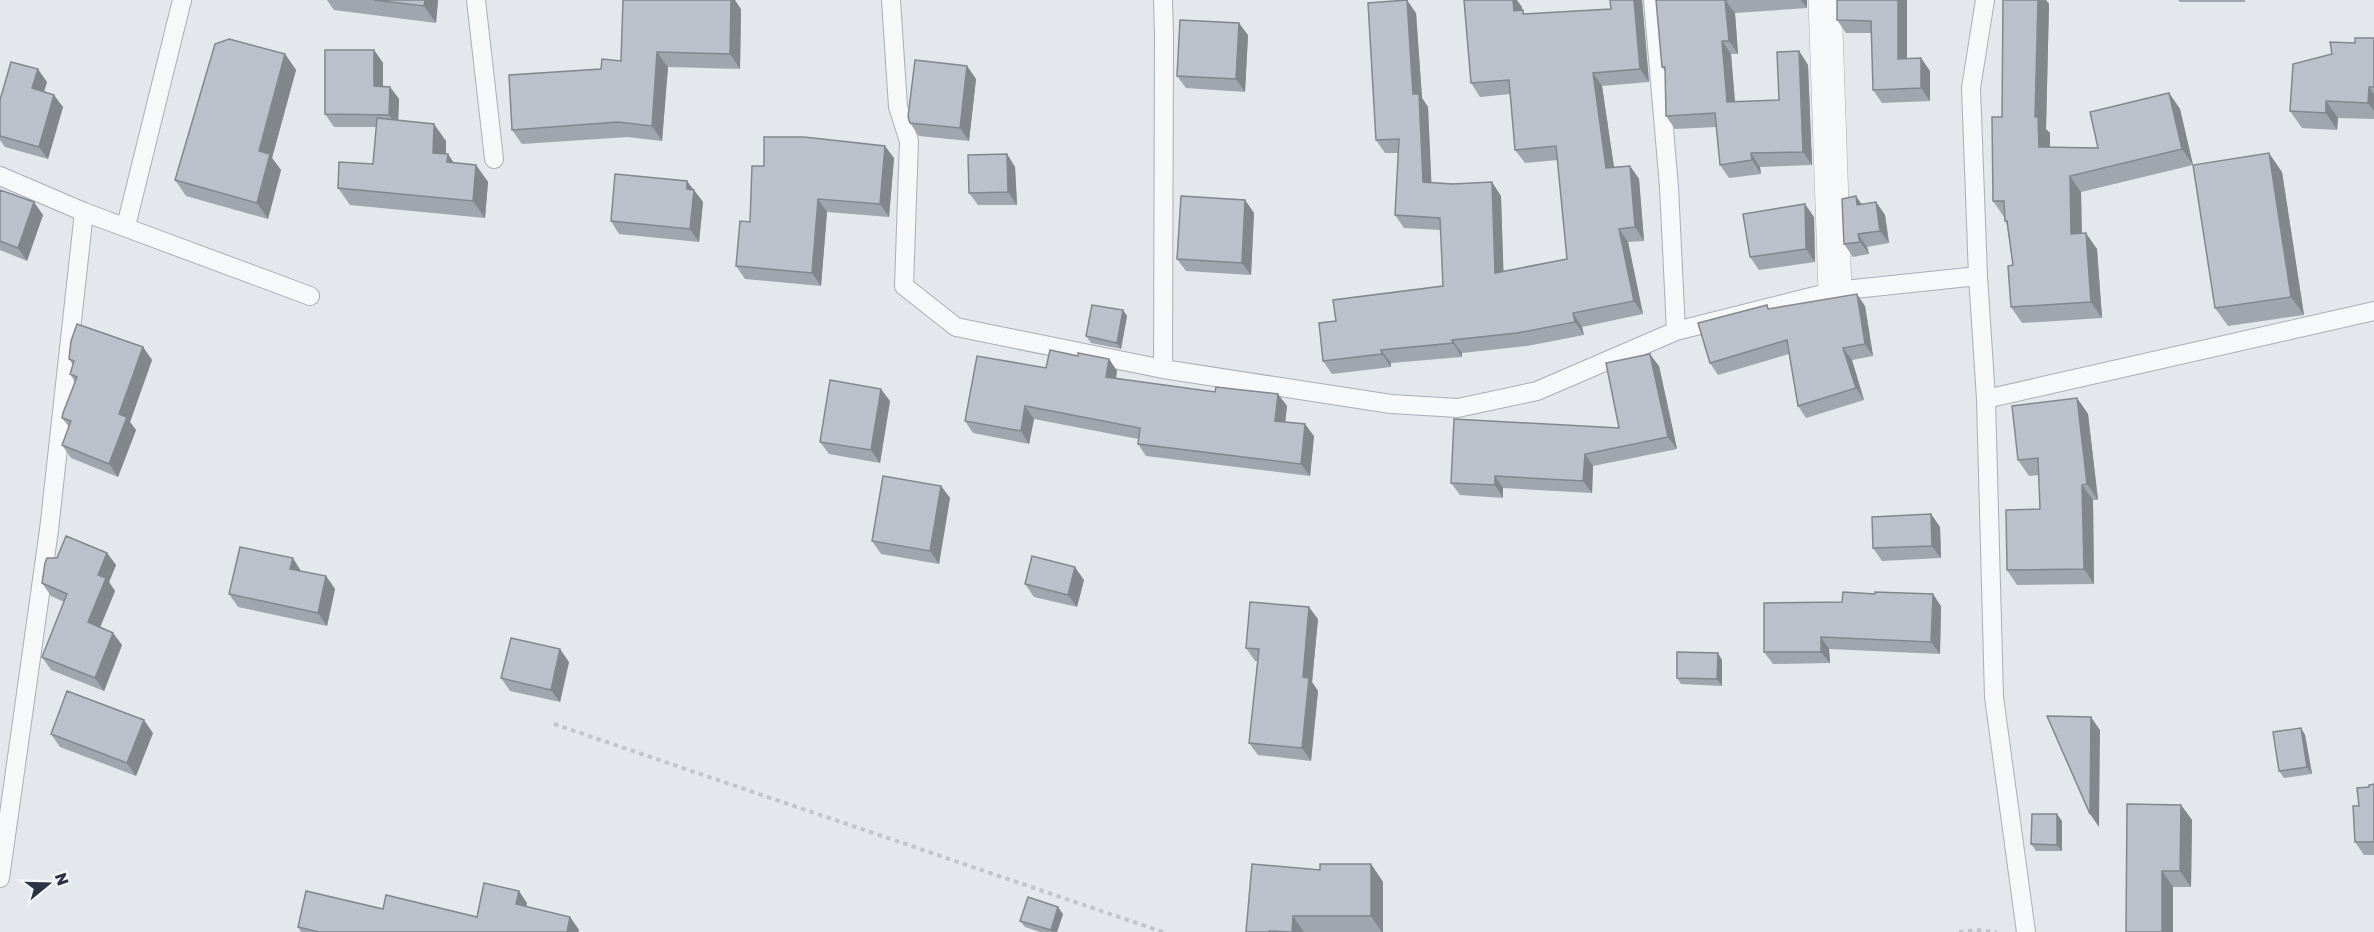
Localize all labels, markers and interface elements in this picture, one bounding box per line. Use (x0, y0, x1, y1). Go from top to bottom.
north arrow (18, 854, 78, 914)
text: N (51, 870, 74, 888)

